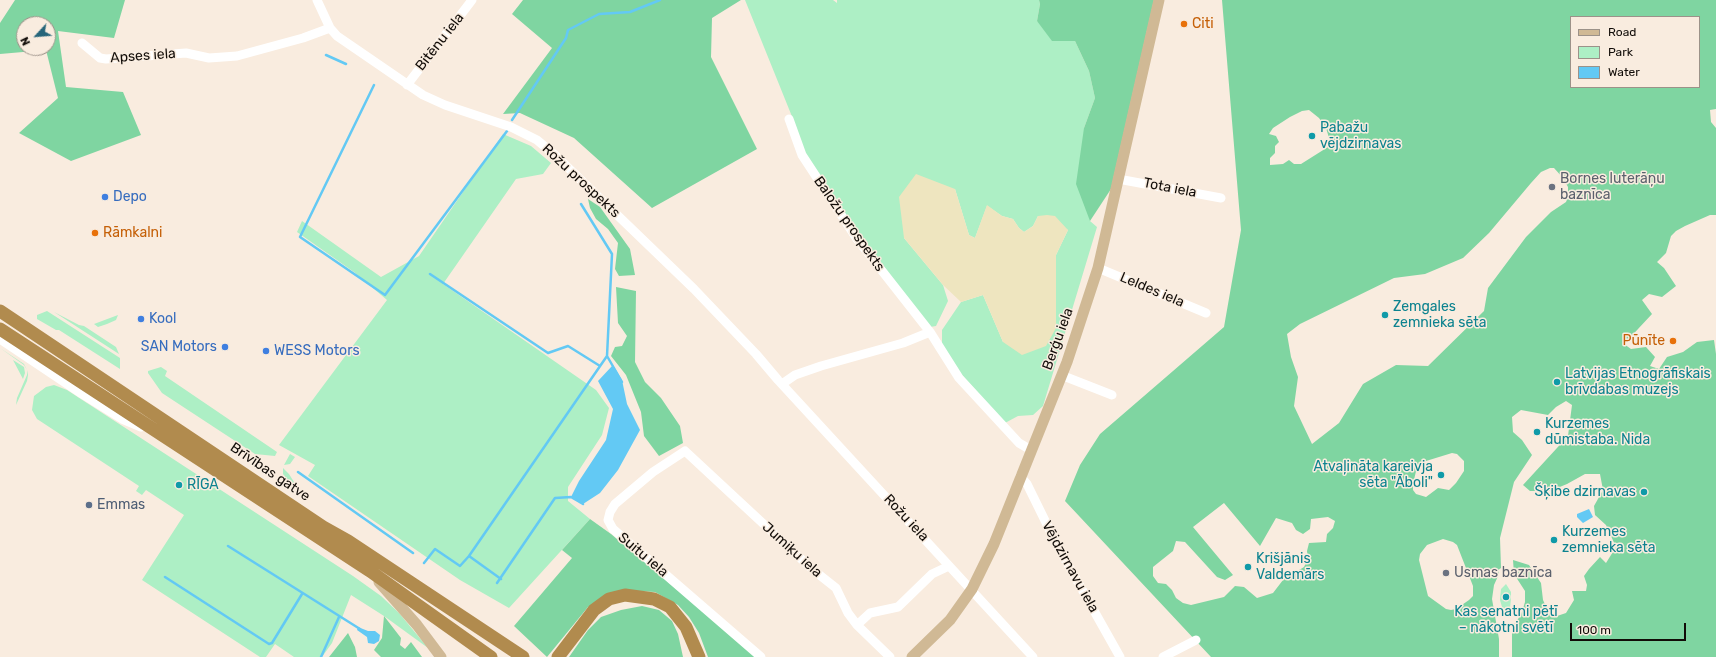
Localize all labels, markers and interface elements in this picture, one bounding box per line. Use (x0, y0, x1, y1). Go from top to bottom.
street label: Bitēnu iela (412, 10, 468, 74)
north arrow (16, 16, 56, 56)
place label: Citi (1192, 16, 1214, 32)
legend (1570, 16, 1700, 88)
marker: Citi (1179, 19, 1189, 29)
text: Road (1608, 25, 1636, 39)
text: N (18, 35, 33, 47)
street label: Apses iela (110, 45, 176, 67)
text: Park (1608, 45, 1633, 59)
text: Water (1608, 65, 1640, 79)
place label: Pabažu vējdzirnavas (1320, 120, 1401, 152)
marker: Pabažu vējdzirnavas (1307, 131, 1317, 141)
street label: Rožu prospekts (538, 141, 624, 221)
place label: Bornes luterāņu baznīca (1560, 171, 1665, 204)
street label: Baložu prospekts (810, 173, 888, 275)
street label: Tota iela (1142, 175, 1198, 201)
marker: Bornes luterāņu baznīca (1547, 182, 1557, 192)
place label: Depo (113, 189, 147, 205)
marker: Depo (100, 192, 110, 202)
place label: Rāmkalni (103, 225, 162, 241)
marker: Rāmkalni (90, 228, 100, 238)
street label: Leldes iela (1117, 269, 1187, 311)
place label: Zemgales zemnieka sēta (1393, 299, 1486, 332)
street label: Berģu iela (1039, 306, 1077, 372)
marker: Zemgales zemnieka sēta (1380, 310, 1390, 320)
place label: Kool (149, 311, 176, 327)
marker: Kool (136, 314, 146, 324)
place label: Pūnīte (1622, 333, 1665, 349)
marker: Pūnīte (1668, 336, 1678, 346)
place label: SAN Motors (141, 339, 217, 355)
marker: SAN Motors (220, 342, 230, 352)
place label: WESS Motors (274, 343, 360, 359)
marker: WESS Motors (261, 346, 271, 356)
place label: Latvijas Etnogrāfiskais brīvdabas muzejs (1565, 366, 1711, 398)
marker: Latvijas Etnogrāfiskais brīvdabas muzejs (1552, 377, 1562, 387)
place label: Kurzemes dūmistaba. Nida (1545, 416, 1650, 448)
marker: Kurzemes dūmistaba. Nida (1532, 427, 1542, 437)
street label: Brīvības gatve (227, 439, 313, 505)
place label: Atvaļināta kareivja sēta "Āboli" (1313, 459, 1433, 492)
marker: Atvaļināta kareivja sēta "Āboli" (1436, 470, 1446, 480)
place label: RĪGA (187, 477, 219, 493)
marker: RĪGA (174, 480, 184, 490)
place label: Šķibe dzirnavas (1535, 484, 1636, 500)
marker: Šķibe dzirnavas (1639, 487, 1649, 497)
street label: Rožu iela (880, 491, 932, 545)
place label: Emmas (97, 497, 145, 513)
marker: Emmas (84, 500, 94, 510)
street label: Vējdzirnavu iela (1038, 518, 1102, 616)
street label: Jumiķu iela (759, 519, 825, 581)
place label: Kurzemes zemnieka sēta (1562, 524, 1655, 556)
street label: Suitu iela (615, 529, 671, 581)
marker: Kurzemes zemnieka sēta (1549, 535, 1559, 545)
place label: Krišjānis Valdemārs (1256, 551, 1324, 584)
marker: Krišjānis Valdemārs (1243, 562, 1253, 572)
place label: Usmas baznīca (1454, 565, 1552, 581)
marker: Usmas baznīca (1441, 568, 1451, 578)
marker: Kas senatni pētī – nākotni svētī (1501, 592, 1511, 602)
place label: Kas senatni pētī – nākotni svētī (1454, 604, 1558, 636)
scale bar (1572, 615, 1688, 641)
text: 100 m (1577, 623, 1611, 637)

